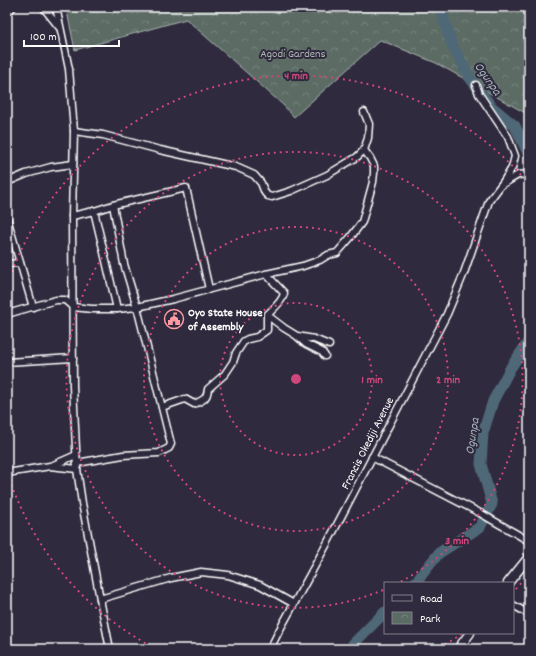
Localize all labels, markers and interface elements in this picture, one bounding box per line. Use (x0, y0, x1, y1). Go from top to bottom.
scale bar (24, 22, 119, 48)
text: 100 m (30, 29, 57, 46)
park label: Agodi Gardens (260, 46, 326, 63)
water label: Ogunpa (469, 59, 506, 101)
text: 4 min (284, 68, 308, 85)
place label: Oyo State House of Assembly (188, 305, 263, 336)
public building icon: Oyo State House of Assembly (163, 308, 185, 330)
centre of rings (289, 372, 303, 386)
text: 1 min (361, 372, 383, 389)
text: 2 min (436, 372, 460, 389)
street label: Francis Okediji Avenue (338, 395, 399, 493)
water label: Ogunpa (461, 416, 486, 456)
text: 3 min (445, 533, 469, 550)
legend (384, 582, 514, 634)
text: Road (420, 591, 442, 608)
text: Park (420, 611, 441, 628)

